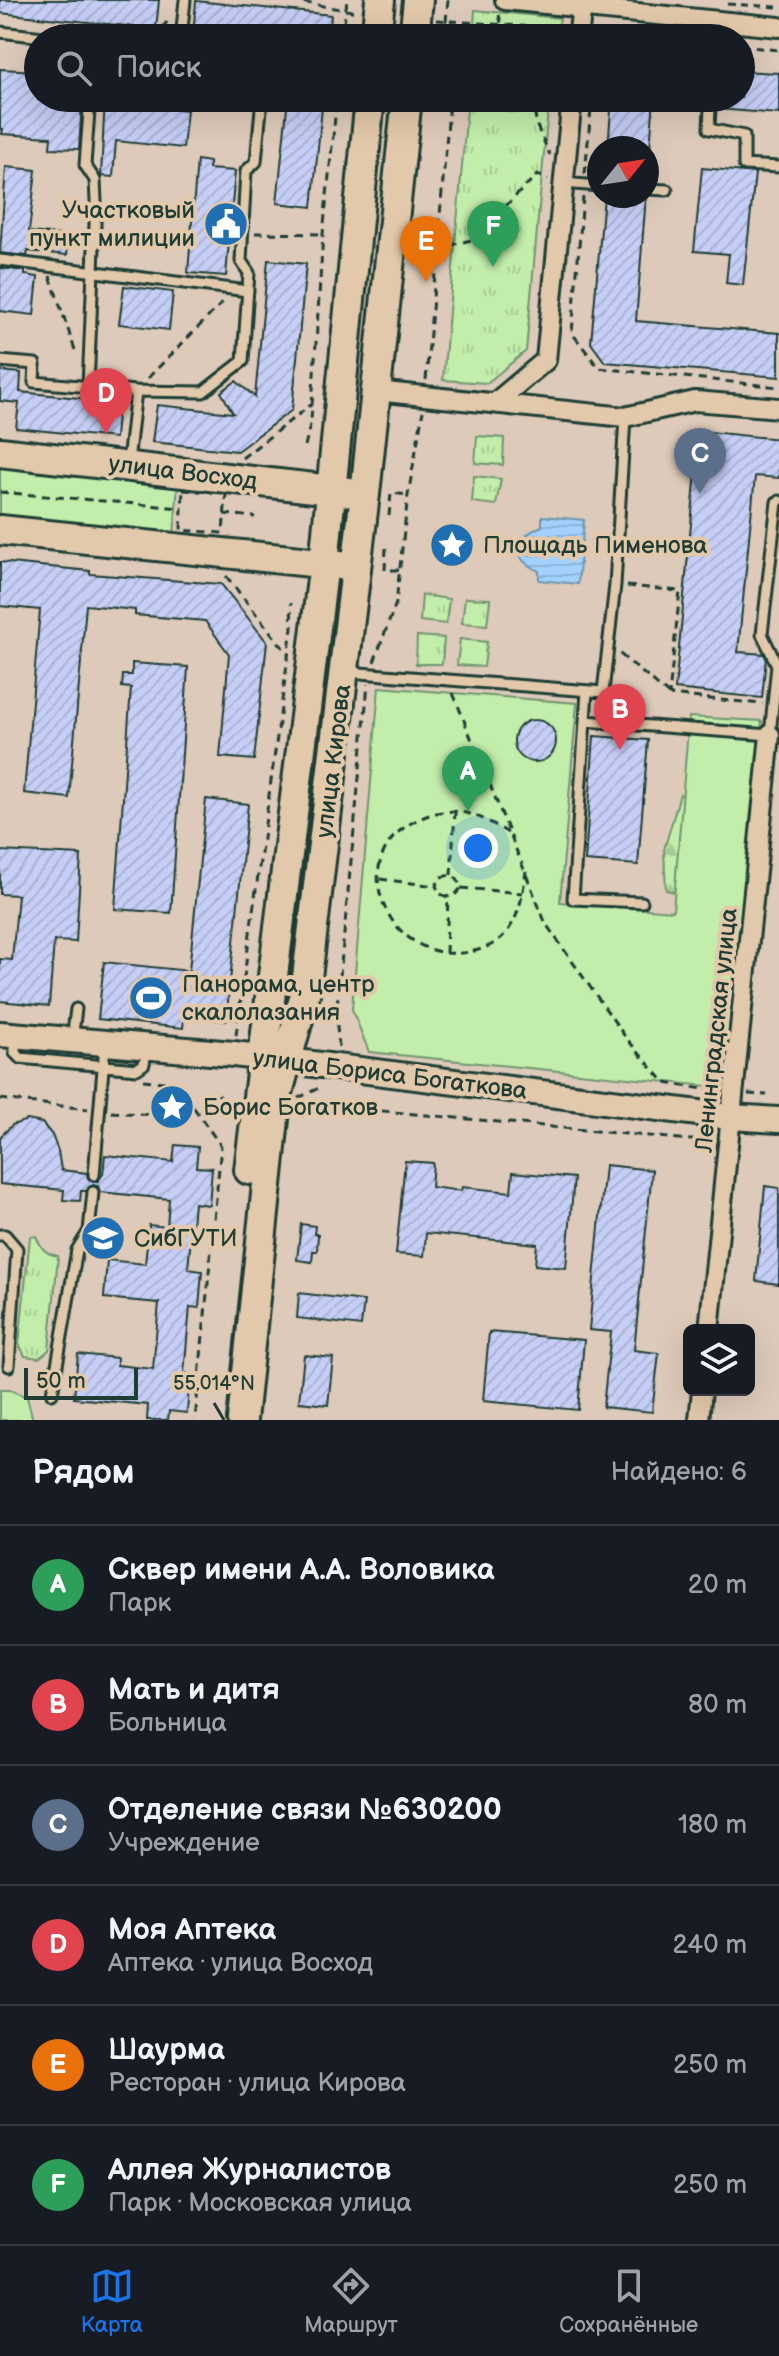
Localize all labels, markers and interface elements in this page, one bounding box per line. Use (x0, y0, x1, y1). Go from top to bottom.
search box (24, 24, 755, 112)
icon: search (52, 46, 96, 90)
text: Поиск (116, 50, 202, 86)
north arrow (587, 136, 659, 208)
place label: Участковый пункт милиции (29, 196, 195, 253)
public building icon: Участковый пункт милиции (202, 200, 250, 248)
pin: F (467, 201, 519, 267)
pin: E (400, 216, 452, 282)
pin: D (80, 368, 132, 434)
pin: C (674, 428, 726, 494)
street label: улица Восход (107, 449, 259, 496)
place icon: Площадь Пименова (428, 521, 476, 569)
place label: Площадь Пименова (483, 531, 707, 560)
street label: улица Кирова (310, 683, 357, 840)
pin: B (594, 684, 646, 750)
pin: A (442, 746, 494, 812)
your location (458, 828, 498, 868)
street label: Ленинградская улица (689, 906, 744, 1155)
place label: Панорама, центр скалолазания (182, 970, 375, 1027)
sports icon: Панорама, центр скалолазания (127, 974, 175, 1022)
street label: улица Бориса Богаткова (251, 1043, 529, 1106)
place icon: Борис Богатков (148, 1083, 196, 1131)
place label: Борис Богатков (203, 1093, 379, 1122)
school or university icon: СибГУТИ (79, 1214, 127, 1262)
place label: СибГУТИ (134, 1224, 237, 1253)
map controls (683, 1324, 755, 1396)
button: layers (683, 1324, 755, 1396)
scale bar (24, 1364, 138, 1400)
text: 50 m (36, 1368, 86, 1395)
text: 55.014°N (173, 1372, 255, 1396)
text: Рядом (32, 1452, 134, 1493)
text: Найдено: 6 (611, 1457, 747, 1488)
text: Cквер имени А.А. Воловика (108, 1552, 495, 1588)
text: A (50, 1570, 66, 1601)
text: 20 m (688, 1570, 747, 1601)
text: Парк (108, 1588, 171, 1619)
text: Мать и дитя (108, 1672, 280, 1708)
text: B (49, 1690, 67, 1721)
text: 80 m (688, 1690, 747, 1721)
text: Больница (108, 1708, 227, 1739)
text: Отделение связи №630200 (108, 1792, 502, 1828)
text: C (49, 1810, 67, 1841)
text: 180 m (678, 1810, 747, 1841)
text: Учреждение (108, 1828, 260, 1859)
text: Моя Аптека (108, 1912, 276, 1948)
text: D (49, 1930, 67, 1961)
text: 240 m (672, 1930, 747, 1961)
text: Аптека · улица Восход (108, 1948, 373, 1979)
text: Шаурма (108, 2032, 225, 2068)
text: E (50, 2050, 66, 2081)
text: 250 m (673, 2050, 747, 2081)
text: Ресторан · улица Кирова (108, 2068, 406, 2099)
text: Аллея Журналистов (108, 2152, 391, 2188)
text: F (50, 2170, 66, 2201)
text: 250 m (673, 2170, 747, 2201)
text: Парк · Московская улица (108, 2188, 412, 2219)
tab: Карта (81, 2264, 143, 2339)
tab: Маршрут (304, 2264, 398, 2339)
tab: Сохранённые (559, 2264, 698, 2339)

